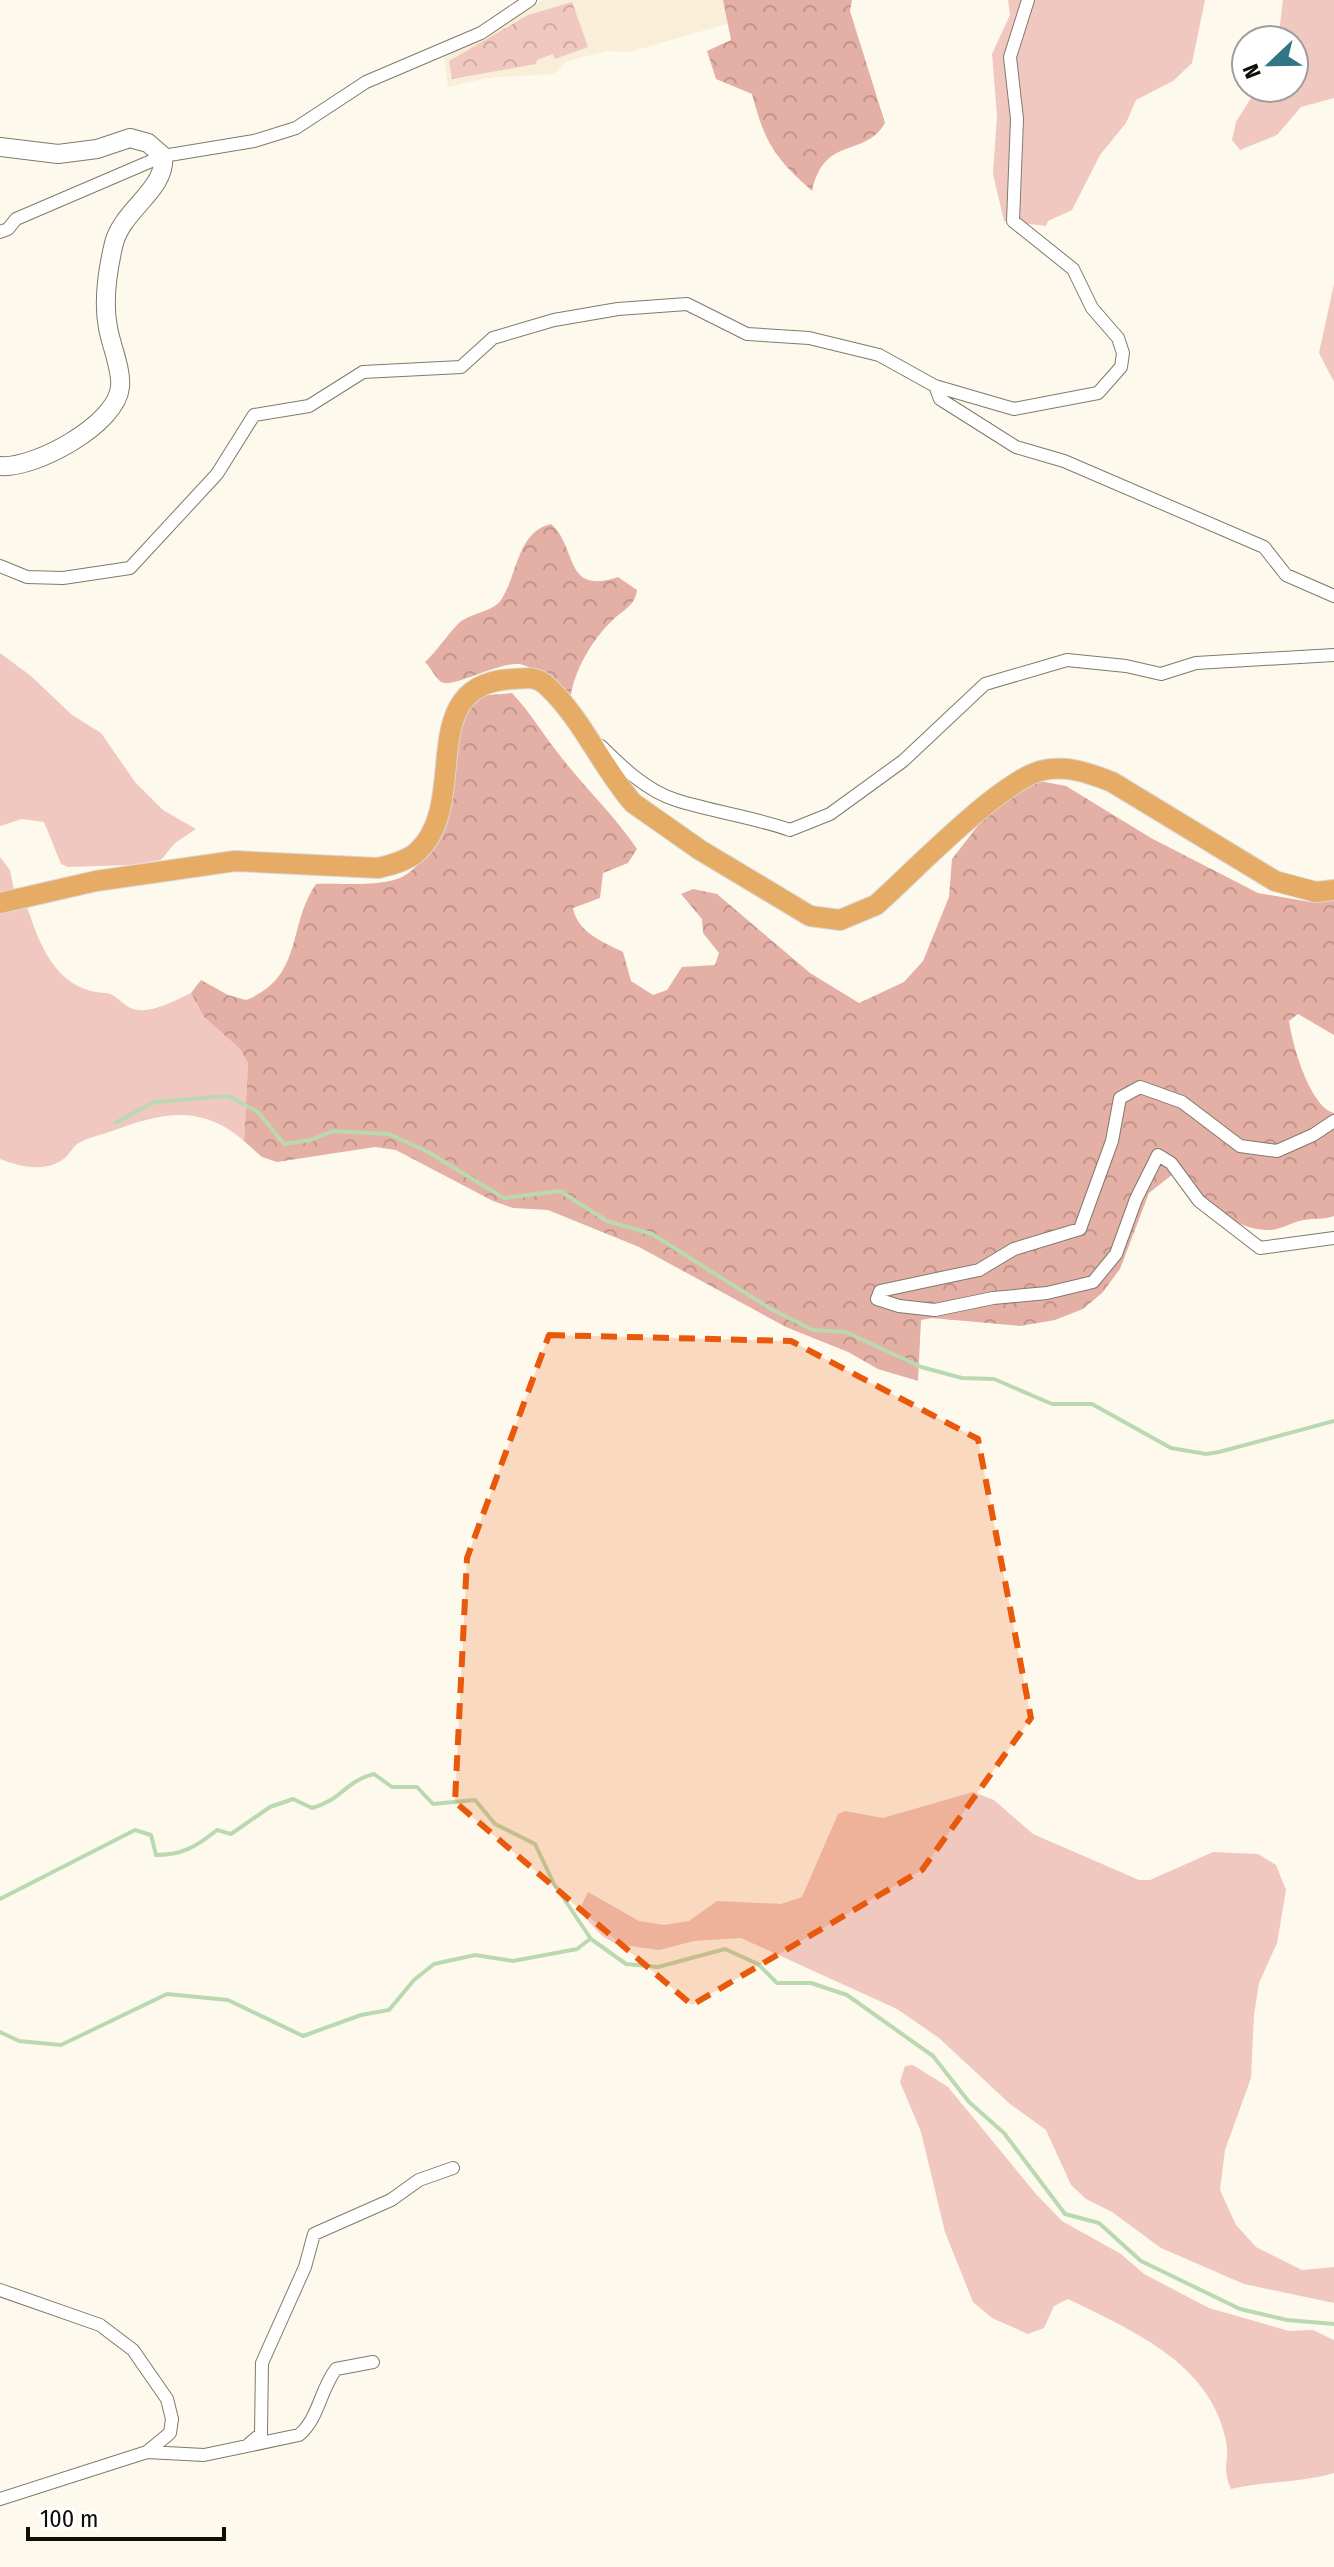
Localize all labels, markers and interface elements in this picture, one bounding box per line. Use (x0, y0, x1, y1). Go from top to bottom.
north arrow (1230, 24, 1310, 104)
text: N (1237, 60, 1267, 82)
scale bar (28, 2491, 224, 2541)
text: 100 m (40, 2505, 98, 2533)

